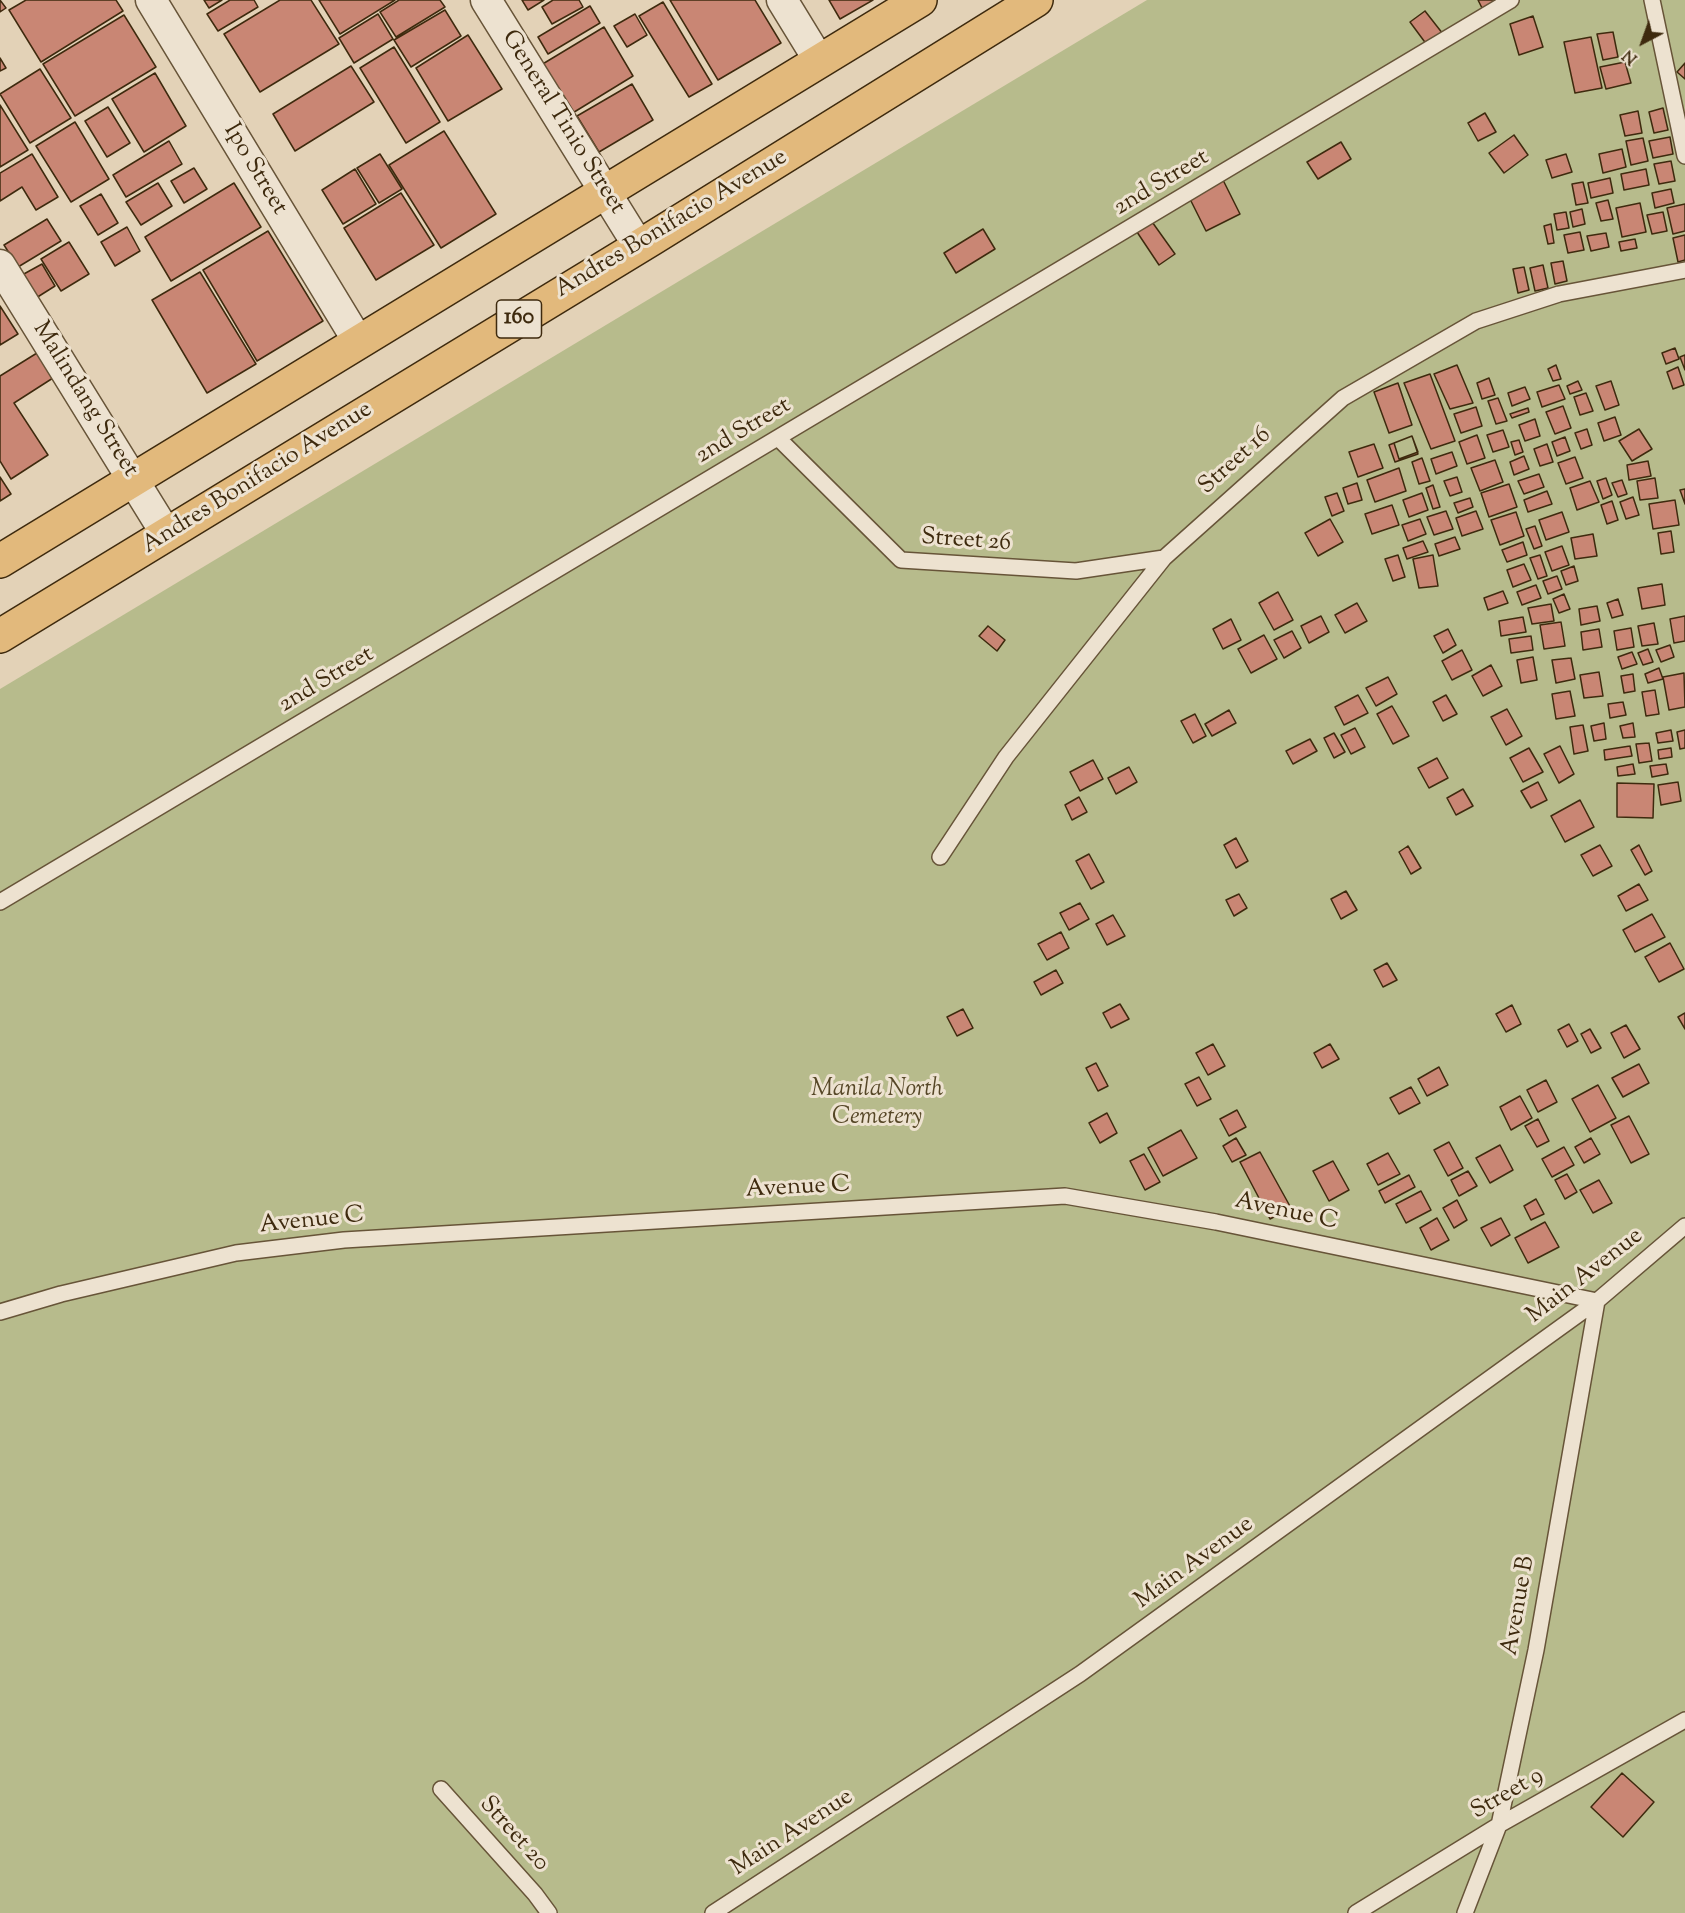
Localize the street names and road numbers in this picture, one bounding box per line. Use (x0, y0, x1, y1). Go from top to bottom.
street label: General Tinio Street (494, 26, 630, 220)
street label: Ipo Street (216, 119, 292, 221)
street label: Andres Bonifacio Avenue (551, 144, 793, 306)
street label: 2nd Street (1109, 144, 1215, 224)
road number: 160 (496, 300, 542, 338)
street label: Malindang Street (25, 317, 143, 483)
street label: 2nd Street (691, 392, 797, 472)
street label: Andres Bonifacio Avenue (138, 396, 378, 562)
street label: Street 16 (1194, 422, 1278, 502)
street label: Street 26 (920, 524, 1012, 560)
street label: 2nd Street (274, 641, 380, 721)
street label: Avenue C (745, 1172, 851, 1206)
street label: Avenue C (1232, 1188, 1340, 1238)
street label: Avenue C (258, 1202, 366, 1242)
street label: Main Avenue (1522, 1223, 1650, 1331)
street label: Main Avenue (1130, 1511, 1260, 1617)
street label: Avenue B (1497, 1554, 1543, 1658)
street label: Street 9 (1467, 1763, 1549, 1827)
street label: Main Avenue (727, 1784, 859, 1884)
street label: Street 20 (472, 1792, 554, 1878)

